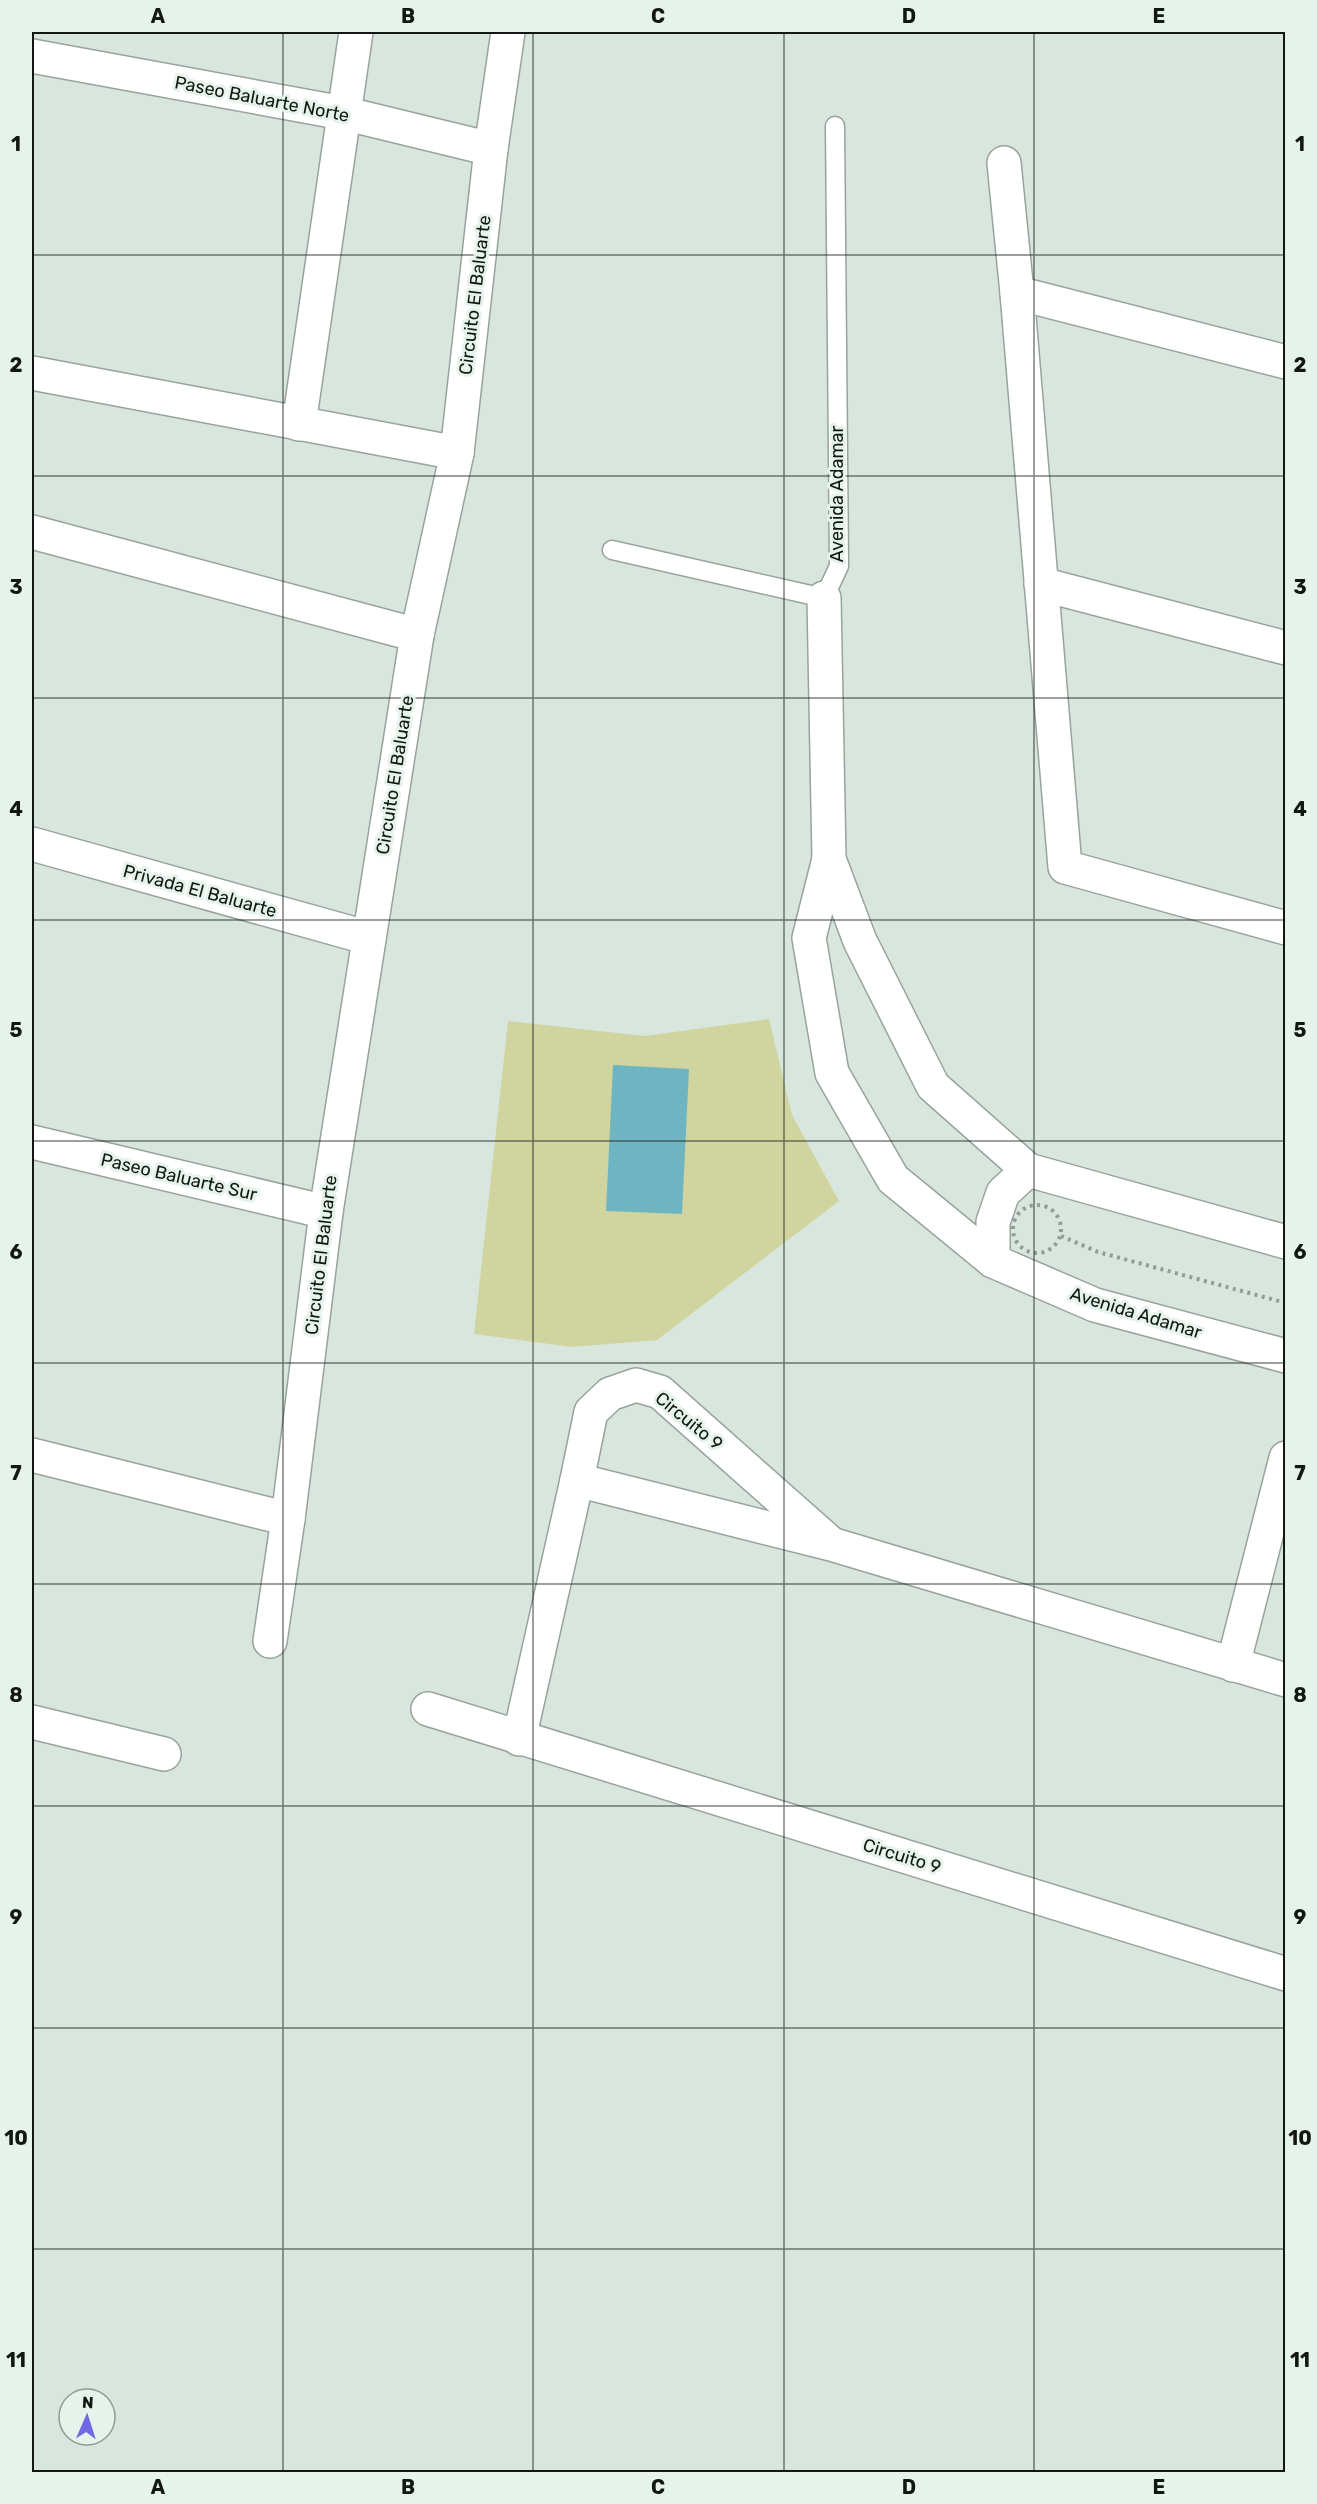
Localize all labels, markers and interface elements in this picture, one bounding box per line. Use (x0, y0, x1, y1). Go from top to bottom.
text: A (151, 4, 166, 28)
text: B (401, 4, 415, 28)
text: C (651, 4, 665, 28)
text: D (902, 4, 916, 28)
text: E (1153, 4, 1165, 28)
street label: Paseo Baluarte Norte (173, 71, 351, 127)
text: 1 (11, 132, 21, 156)
text: 1 (1295, 132, 1305, 156)
street label: Circuito El Baluarte (454, 214, 496, 376)
text: 2 (10, 353, 23, 377)
text: 2 (1294, 353, 1307, 377)
street label: Avenida Adamar (826, 426, 848, 562)
text: 3 (9, 575, 23, 599)
text: 3 (1293, 575, 1307, 599)
street label: Circuito El Baluarte (372, 694, 418, 856)
text: 4 (9, 797, 23, 821)
text: 4 (1293, 797, 1307, 821)
street label: Privada El Baluarte (121, 860, 279, 922)
text: 5 (10, 1018, 23, 1042)
text: 5 (1294, 1018, 1307, 1042)
street label: Paseo Baluarte Sur (99, 1148, 259, 1206)
street label: Circuito El Baluarte (300, 1174, 342, 1336)
text: 6 (9, 1240, 23, 1264)
text: 6 (1293, 1240, 1307, 1264)
street label: Avenida Adamar (1068, 1283, 1205, 1344)
street label: Circuito 9 (651, 1387, 727, 1455)
text: 7 (10, 1461, 22, 1485)
text: 7 (1294, 1461, 1306, 1485)
text: 8 (9, 1683, 23, 1707)
text: 8 (1293, 1683, 1307, 1707)
street label: Circuito 9 (860, 1834, 944, 1878)
text: 9 (10, 1905, 23, 1929)
text: 9 (1294, 1905, 1307, 1929)
text: 10 (4, 2126, 28, 2150)
text: 10 (1288, 2126, 1312, 2150)
text: 11 (6, 2348, 26, 2372)
text: 11 (1290, 2348, 1310, 2372)
north arrow (57, 2387, 117, 2447)
text: N (82, 2393, 94, 2412)
text: A (151, 2475, 166, 2499)
text: B (401, 2475, 415, 2499)
text: C (651, 2475, 665, 2499)
text: D (902, 2475, 916, 2499)
text: E (1153, 2475, 1165, 2499)

